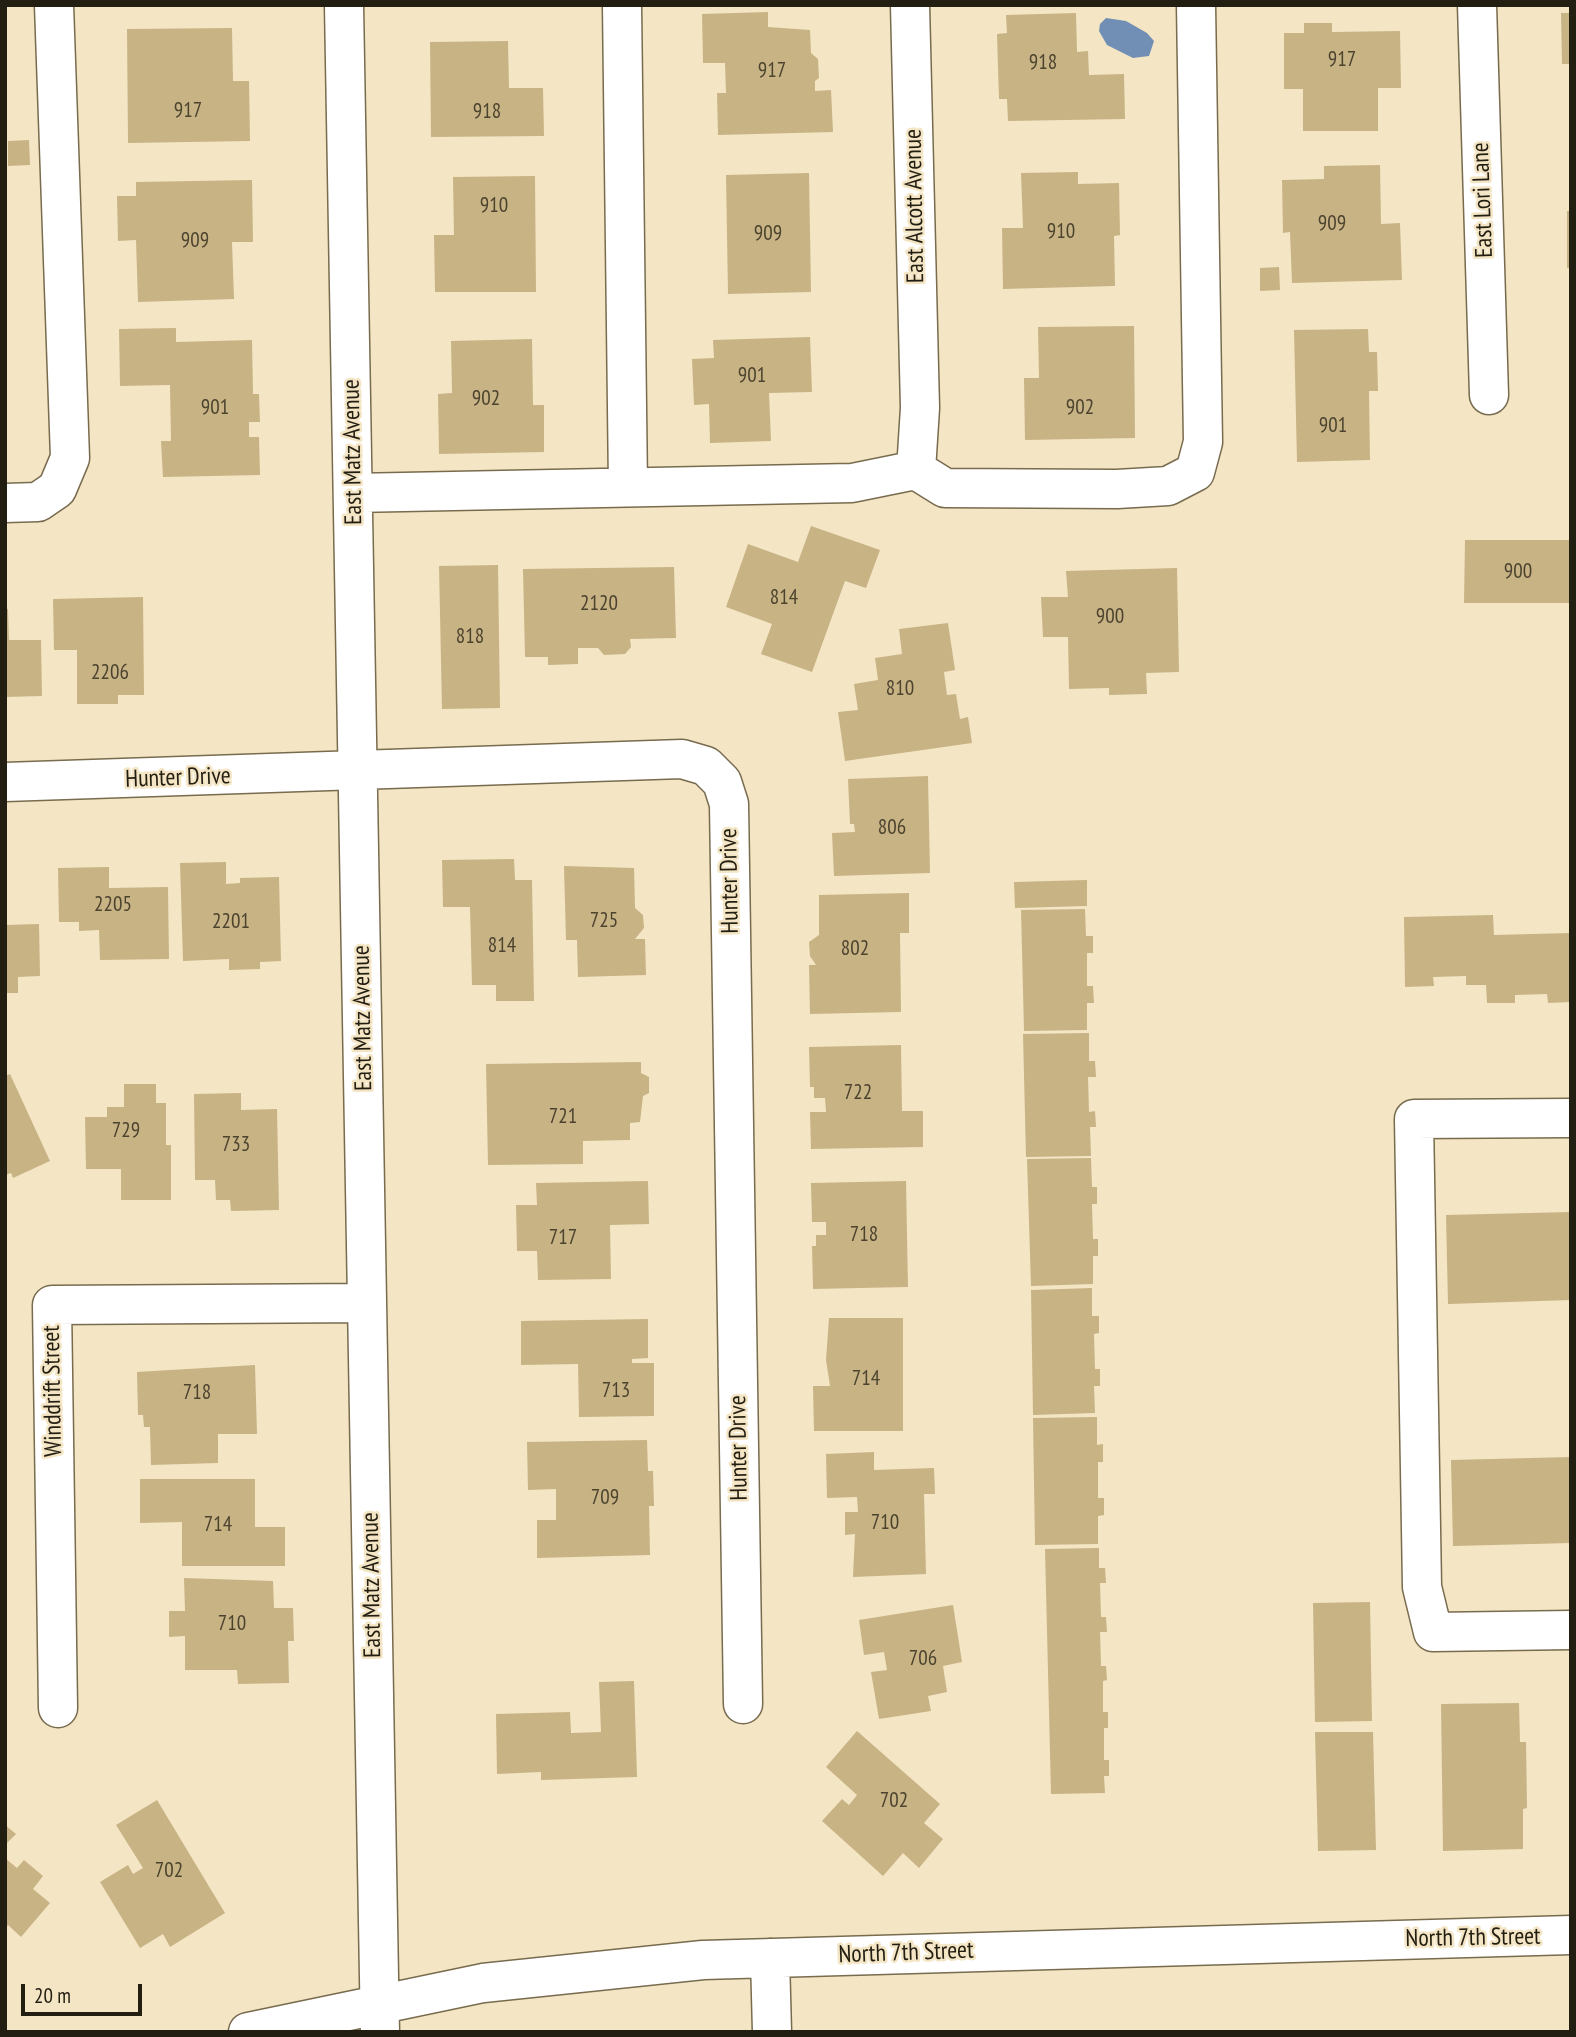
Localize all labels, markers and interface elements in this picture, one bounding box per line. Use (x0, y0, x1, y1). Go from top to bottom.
house number: 917 (1328, 47, 1356, 73)
house number: 918 (1029, 50, 1057, 76)
house number: 917 (758, 58, 786, 84)
house number: 917 (174, 98, 202, 124)
house number: 918 (473, 99, 501, 125)
street label: East Alcott Avenue (899, 129, 931, 283)
street label: East Lori Lane (1467, 142, 1499, 258)
house number: 910 (480, 193, 508, 219)
house number: 909 (1318, 211, 1346, 237)
house number: 910 (1047, 219, 1075, 245)
house number: 909 (754, 221, 782, 247)
house number: 909 (181, 228, 209, 254)
house number: 901 (738, 363, 766, 389)
street label: East Matz Avenue (337, 379, 369, 525)
house number: 902 (472, 386, 500, 412)
house number: 901 (201, 395, 229, 421)
house number: 902 (1066, 395, 1094, 421)
house number: 901 (1319, 413, 1347, 439)
house number: 900 (1504, 559, 1532, 585)
house number: 814 (770, 585, 798, 611)
house number: 2120 (580, 591, 618, 617)
house number: 900 (1096, 604, 1124, 630)
house number: 818 (456, 624, 484, 650)
house number: 2206 (91, 660, 129, 686)
house number: 810 (886, 676, 914, 702)
street label: Hunter Drive (125, 762, 231, 794)
house number: 806 (878, 815, 906, 841)
street label: Hunter Drive (715, 828, 745, 934)
house number: 2205 (94, 892, 132, 918)
house number: 725 (590, 908, 618, 934)
house number: 2201 (212, 909, 250, 935)
house number: 814 (488, 933, 516, 959)
house number: 802 (841, 936, 869, 962)
street label: East Matz Avenue (347, 945, 379, 1091)
house number: 722 (844, 1080, 872, 1106)
house number: 721 (549, 1104, 577, 1130)
house number: 729 (112, 1118, 140, 1144)
house number: 733 (222, 1132, 250, 1158)
house number: 718 (850, 1222, 878, 1248)
house number: 717 (549, 1225, 577, 1251)
street label: Winddrift Street (37, 1325, 69, 1457)
house number: 714 (852, 1366, 880, 1392)
house number: 713 (602, 1378, 630, 1404)
house number: 718 (183, 1380, 211, 1406)
street label: Hunter Drive (724, 1395, 754, 1501)
house number: 709 (591, 1485, 619, 1511)
house number: 710 (871, 1510, 899, 1536)
house number: 714 (204, 1512, 232, 1538)
street label: East Matz Avenue (356, 1512, 388, 1658)
house number: 710 (218, 1611, 246, 1637)
house number: 706 (909, 1646, 937, 1672)
house number: 702 (880, 1788, 908, 1814)
house number: 702 (155, 1858, 183, 1884)
street label: North 7th Street (1405, 1922, 1541, 1954)
street label: North 7th Street (838, 1936, 974, 1970)
scale bar (24, 1970, 145, 2014)
text: 20 m (34, 1982, 71, 2009)

